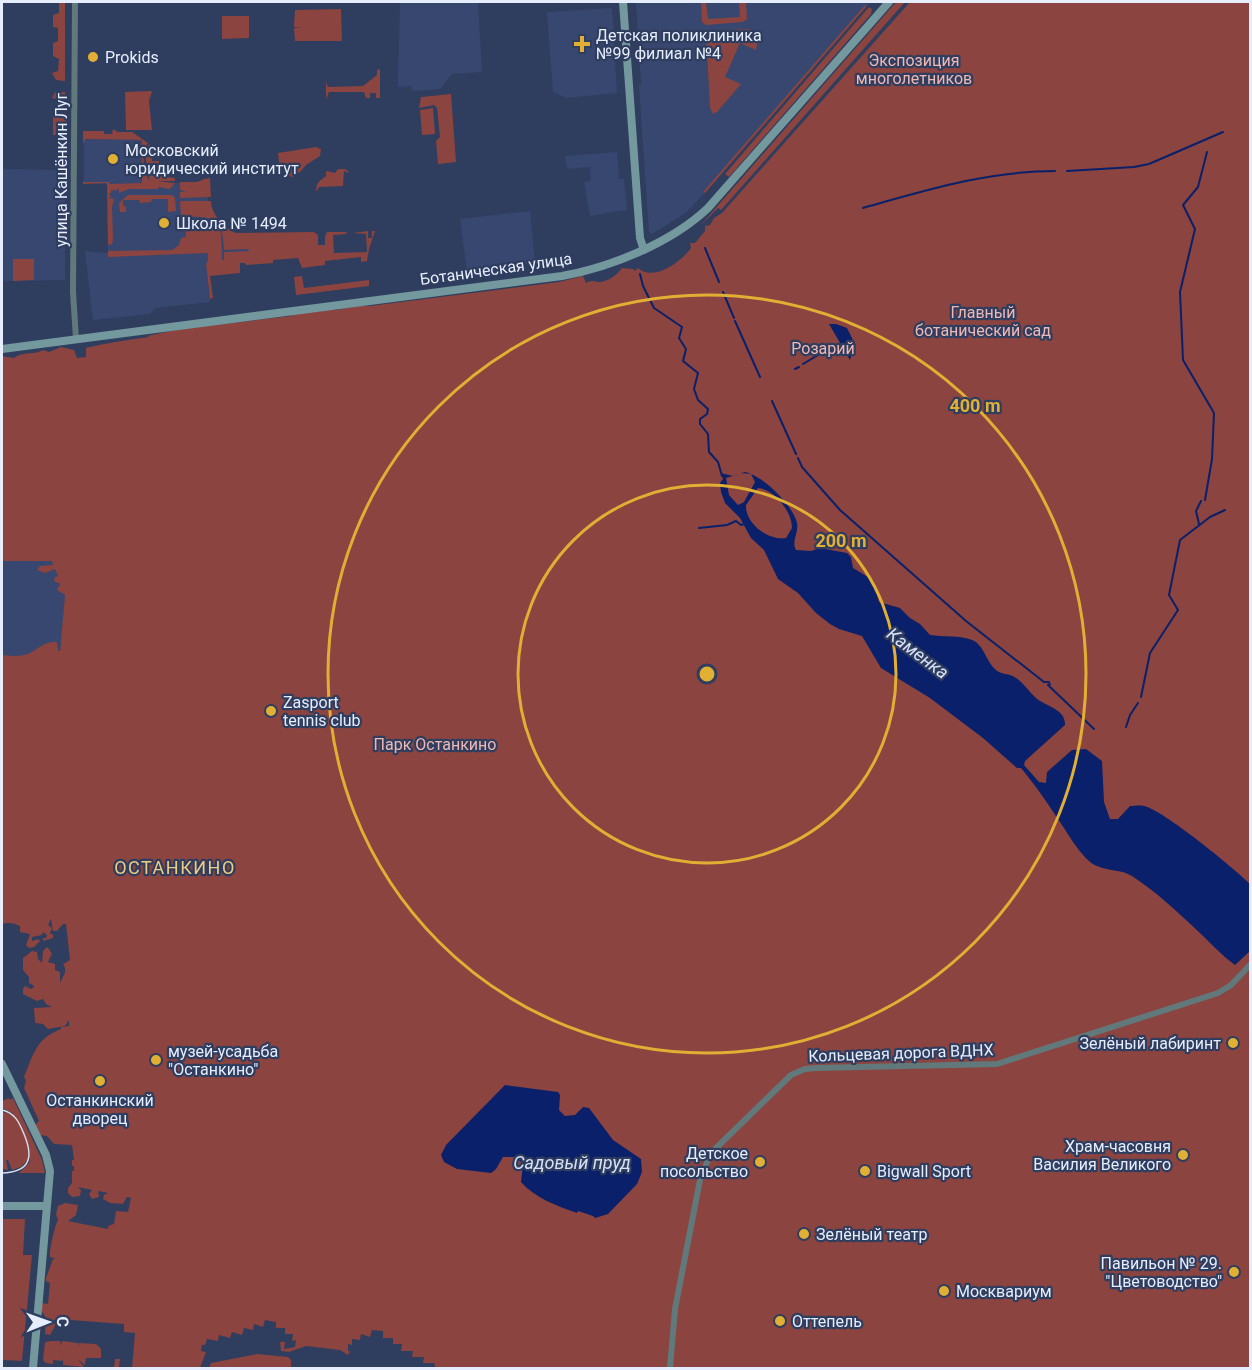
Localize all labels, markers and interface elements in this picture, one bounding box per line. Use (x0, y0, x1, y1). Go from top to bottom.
place label: Детская поликлиника №99 филиал №4 (596, 26, 762, 63)
marker: Детская поликлиника №99 филиал №4 (573, 35, 591, 53)
place label: Prokids (105, 48, 159, 67)
marker: Prokids (86, 50, 100, 64)
park label: Экспозиция многолетников (856, 51, 972, 88)
street label: улица Кашёнкин Луг (52, 93, 71, 247)
place label: Московский юридический институт (125, 141, 299, 178)
marker: Московский юридический институт (106, 152, 120, 166)
place label: Школа № 1494 (176, 214, 287, 233)
marker: Школа № 1494 (157, 216, 171, 230)
street label: Ботаническая улица (419, 249, 573, 289)
park label: Главный ботанический сад (915, 303, 1051, 340)
park label: Розарий (791, 339, 855, 358)
text: 400 m (949, 395, 1001, 416)
text: 200 m (815, 530, 867, 551)
water label: Каменка (883, 623, 953, 683)
centre of rings (697, 664, 717, 684)
place label: Zasport tennis club (283, 693, 361, 730)
marker: Zasport tennis club (264, 704, 278, 718)
park label: Парк Останкино (374, 735, 496, 754)
district label: ОСТАНКИНО (114, 857, 236, 878)
place label: Зелёный лабиринт (1079, 1034, 1221, 1053)
marker: Зелёный лабиринт (1226, 1036, 1240, 1050)
street label: Кольцевая дорога ВДНХ (808, 1040, 994, 1066)
place label: музей-усадьба "Останкино" (168, 1042, 278, 1079)
marker: музей-усадьба "Останкино" (149, 1053, 163, 1067)
marker: Останкинский дворец (93, 1074, 107, 1088)
place label: Останкинский дворец (46, 1091, 154, 1128)
place label: Храм-часовня Василия Великого (1033, 1137, 1171, 1174)
place label: Детское посольство (660, 1144, 748, 1181)
marker: Храм-часовня Василия Великого (1176, 1148, 1190, 1162)
water label: Садовый пруд (513, 1152, 631, 1173)
marker: Детское посольство (753, 1155, 767, 1169)
place label: Bigwall Sport (877, 1162, 971, 1181)
marker: Bigwall Sport (858, 1164, 872, 1178)
place label: Зелёный театр (816, 1225, 927, 1244)
marker: Зелёный театр (797, 1227, 811, 1241)
place label: Павильон № 29. "Цветоводство" (1101, 1254, 1222, 1291)
marker: Павильон № 29. "Цветоводство" (1227, 1265, 1241, 1279)
place label: Москвариум (956, 1282, 1052, 1301)
marker: Москвариум (937, 1284, 951, 1298)
north arrow (18, 1292, 78, 1352)
place label: Оттепель (792, 1312, 862, 1331)
marker: Оттепель (773, 1314, 787, 1328)
text: С (53, 1316, 72, 1327)

